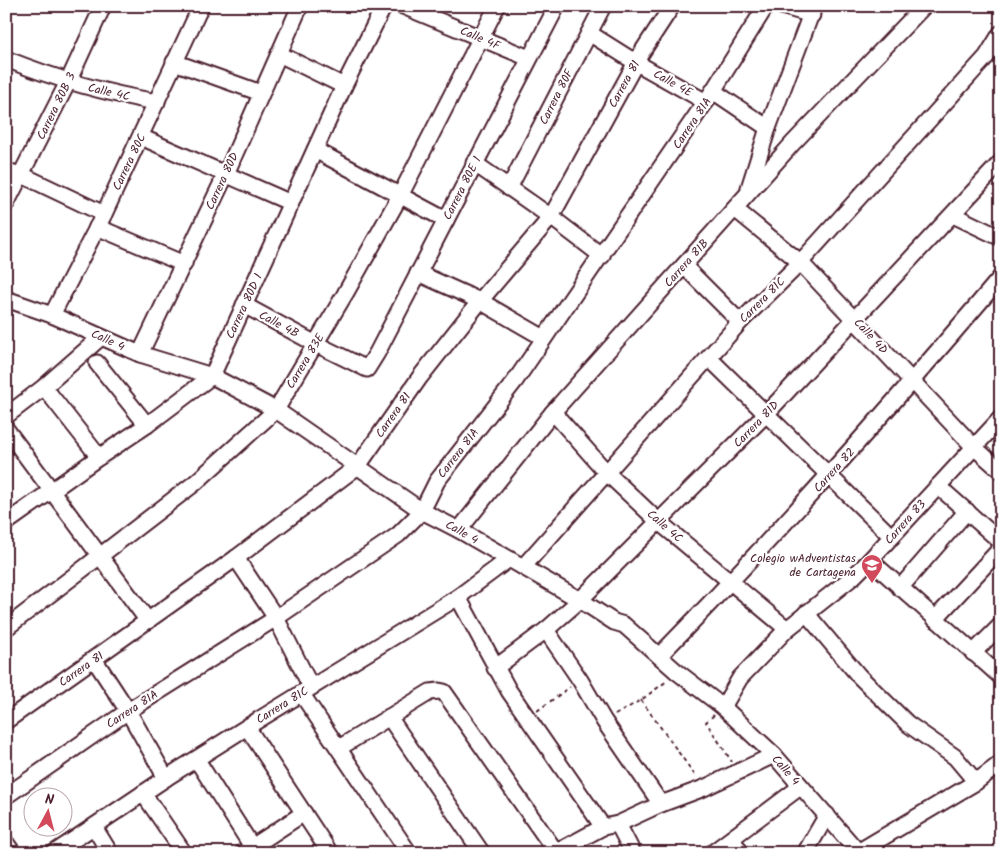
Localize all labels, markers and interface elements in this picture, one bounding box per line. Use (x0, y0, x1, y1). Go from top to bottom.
street label: Calle 4F (457, 22, 504, 56)
street label: Carrera 81 (604, 57, 645, 111)
street label: Carrera 80F (534, 65, 579, 128)
street label: Calle 4E (650, 65, 697, 103)
street label: Carrera 80B 3 (32, 69, 81, 143)
street label: Calle 4C (86, 78, 132, 107)
street label: Carrera 81A (668, 94, 717, 153)
street label: Carrera 80C (108, 131, 151, 194)
street label: Carrera 80D (201, 149, 244, 213)
street label: Carrera 80E 1 (438, 153, 487, 223)
street label: Carrera 81B (659, 235, 713, 292)
street label: Carrera 80D 1 (221, 270, 268, 342)
street label: Carrera 81C (735, 273, 790, 328)
street label: Calle 4B (255, 306, 302, 343)
street label: Calle 4D (849, 314, 893, 359)
street label: Calle 4 (88, 325, 128, 357)
street label: Carrera 83E (281, 329, 330, 393)
street label: Carrera 81 (371, 389, 416, 442)
street label: Carrera 81D (729, 396, 784, 452)
street label: Carrera 81A (433, 424, 484, 482)
street label: Carrera 82 (809, 444, 860, 497)
street label: Carrera 83 (880, 496, 931, 549)
street label: Calle 4C (642, 505, 687, 548)
street label: Calle 4 (442, 516, 482, 550)
place label: Colegio wAdventistas de Cartagena (750, 549, 856, 582)
school or university icon: Colegio wAdventistas de Cartagena (860, 553, 884, 584)
street label: Carrera 81 (55, 647, 108, 692)
street label: Carrera 81C (252, 682, 312, 729)
street label: Carrera 81A (102, 685, 162, 733)
street label: Calle 4 (767, 751, 805, 790)
north arrow (22, 786, 72, 836)
text: N (44, 789, 55, 812)

